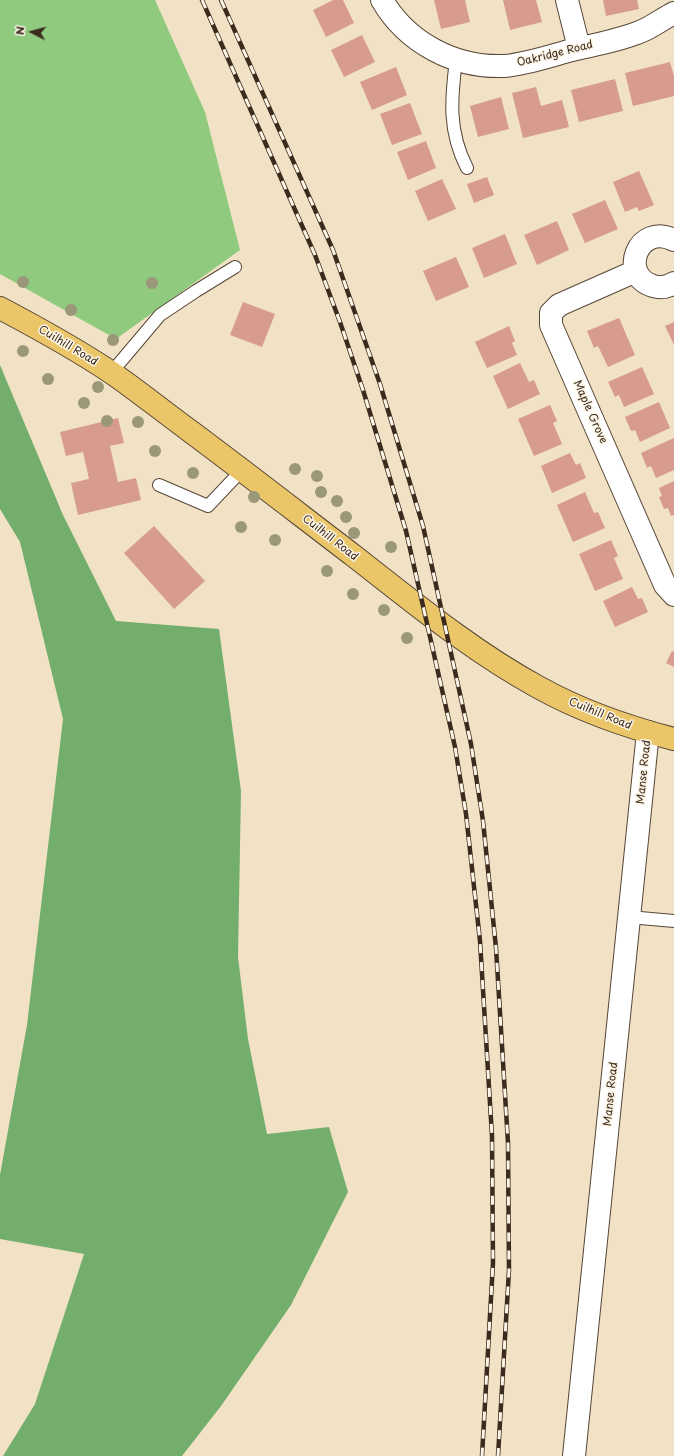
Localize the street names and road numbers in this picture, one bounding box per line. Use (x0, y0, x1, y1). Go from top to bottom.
street label: Oakridge Road (516, 38, 594, 70)
street label: Cuilhill Road (36, 323, 100, 369)
street label: Maple Grove (570, 378, 610, 446)
street label: Cuilhill Road (300, 512, 360, 564)
street label: Cuilhill Road (567, 695, 633, 733)
street label: Manse Road (634, 739, 654, 805)
street label: Manse Road (601, 1061, 621, 1127)

